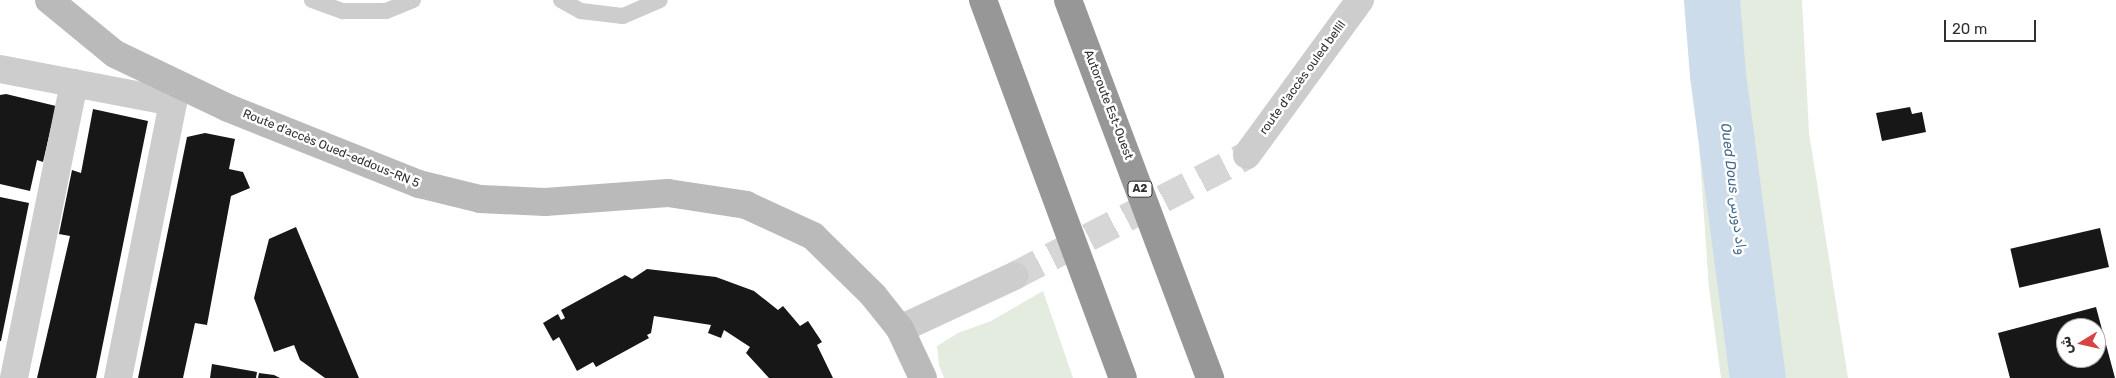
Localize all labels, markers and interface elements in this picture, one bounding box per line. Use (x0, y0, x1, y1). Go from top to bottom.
scale bar (1946, 10, 2038, 42)
street label: route d'accès ouled bellil (1257, 18, 1349, 138)
text: 20 m (1952, 20, 1987, 38)
street label: Autoroute Est-Ouest (1080, 48, 1136, 162)
street label: Route d'accès Oued-eddous-RN 5 (240, 107, 422, 191)
water label: Oued Dous واد دورس (1717, 122, 1749, 256)
road number: A2 (1126, 180, 1154, 198)
north arrow (2056, 318, 2106, 368)
text: ش (2057, 335, 2076, 355)

